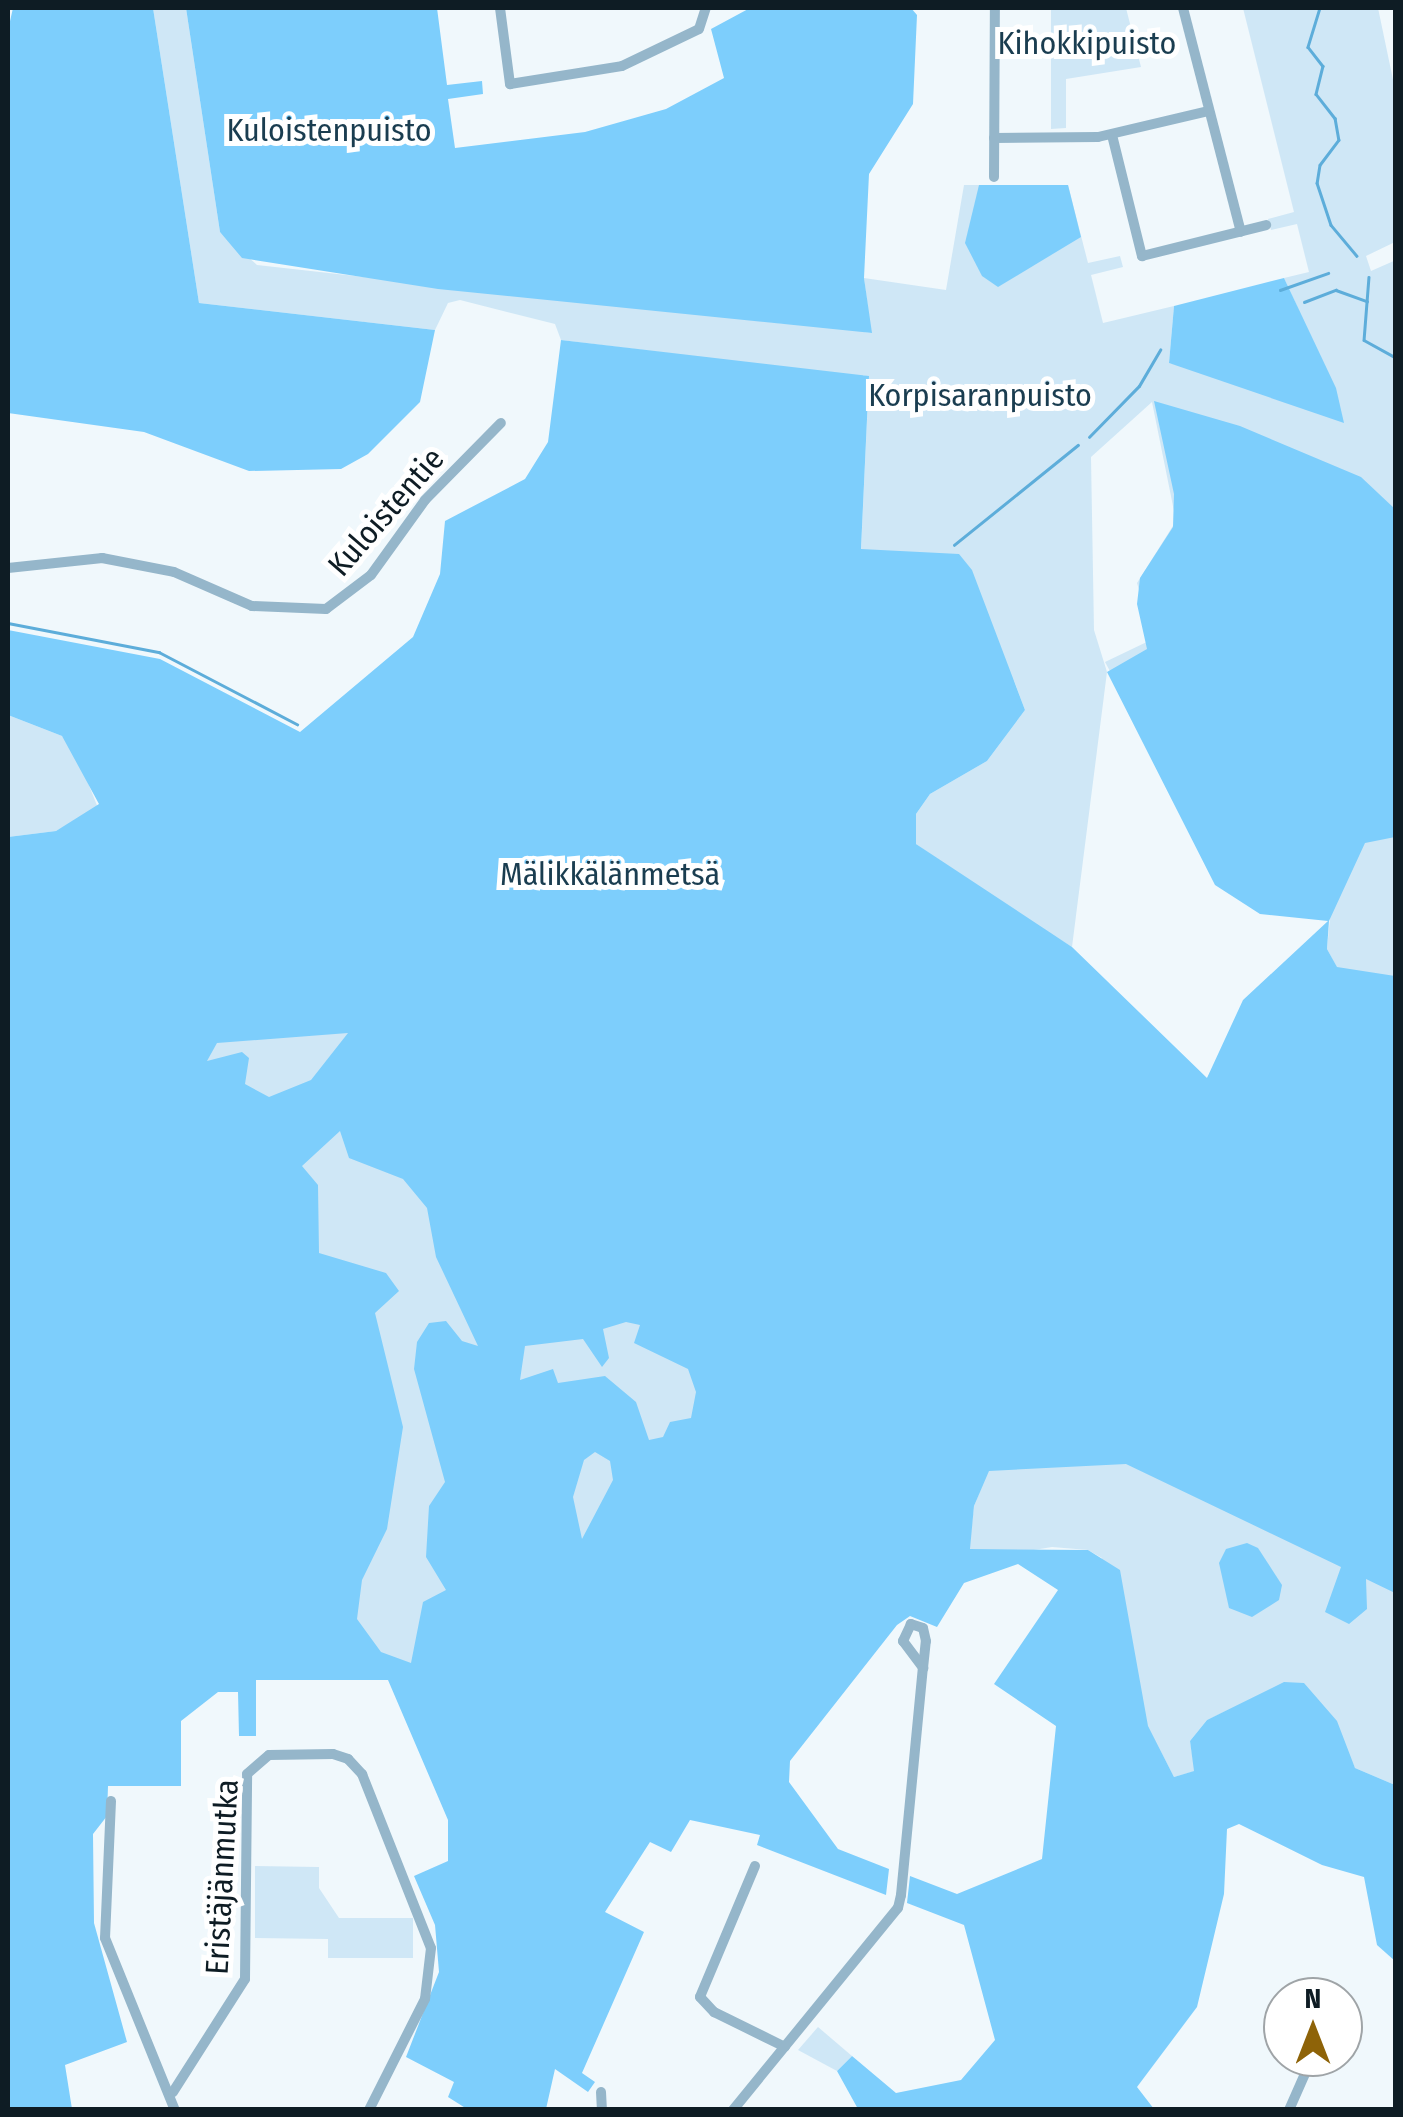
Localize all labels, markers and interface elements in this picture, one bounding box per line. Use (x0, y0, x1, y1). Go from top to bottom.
park label: Kihokkipuisto (998, 24, 1176, 62)
park label: Kuloistenpuisto (226, 111, 432, 149)
park label: Korpisaranpuisto (868, 376, 1092, 414)
street label: Kuloistentie (320, 440, 452, 584)
park label: Mälikkälänmetsä (500, 855, 720, 893)
street label: Eristäjänmutka (198, 1778, 246, 1976)
north arrow (1263, 1977, 1363, 2077)
text: N (1305, 1982, 1321, 2015)

